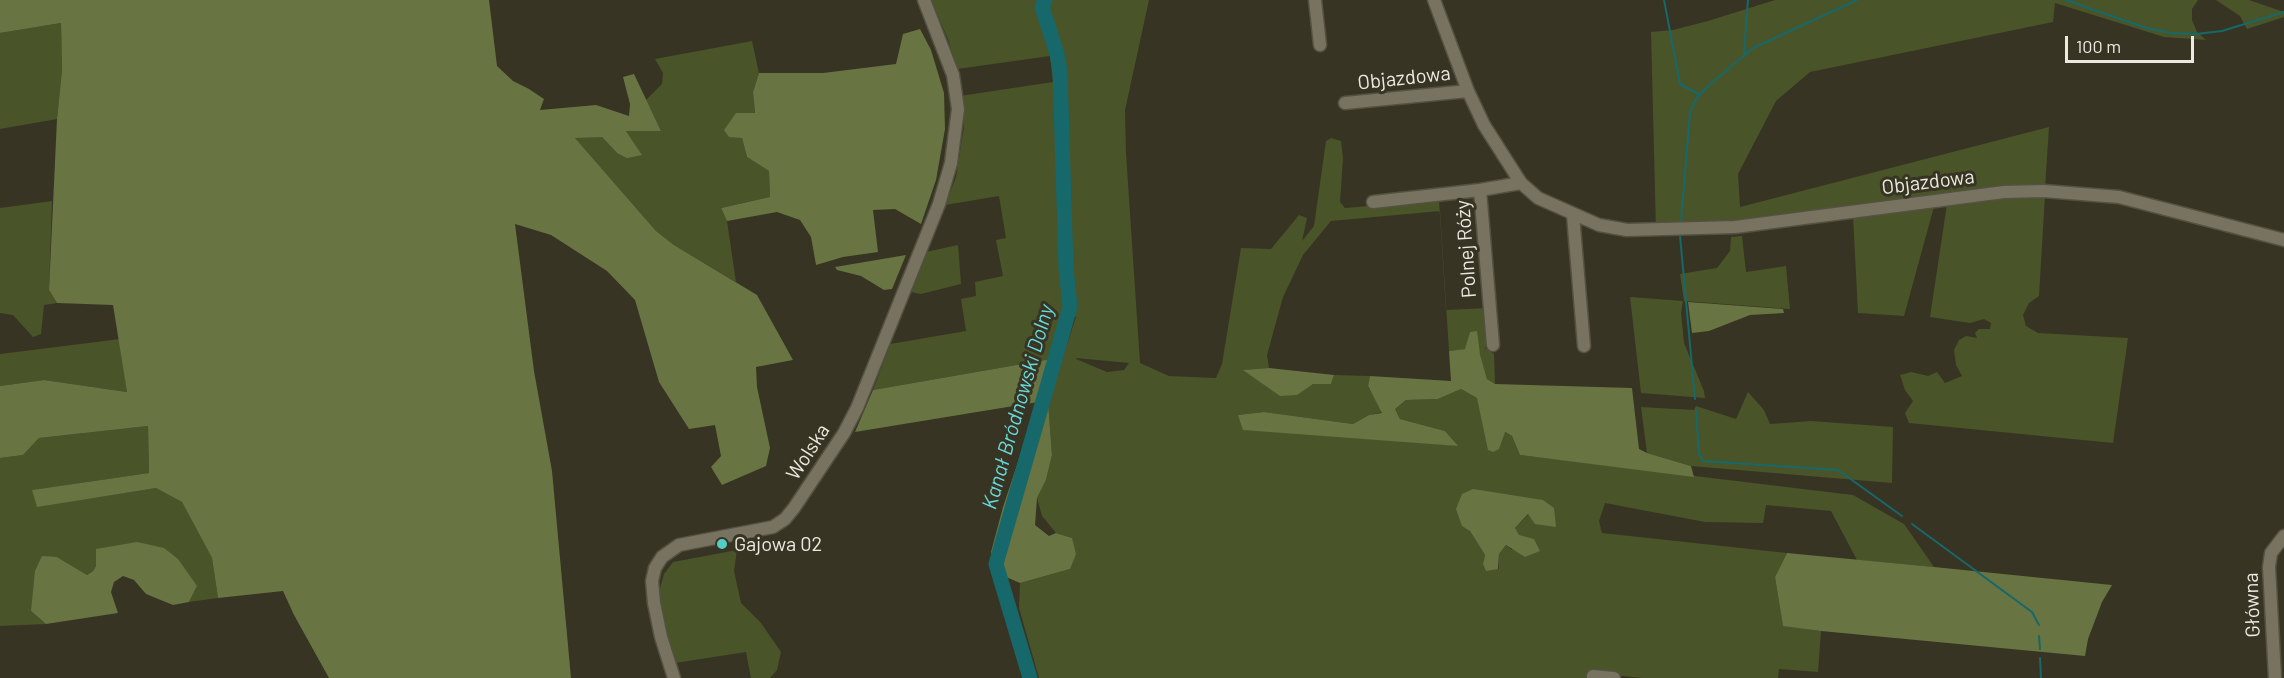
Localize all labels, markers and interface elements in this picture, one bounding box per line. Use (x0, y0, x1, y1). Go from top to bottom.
scale bar (2068, 24, 2197, 62)
text: 100 m (2076, 35, 2121, 57)
street label: Objazdowa (1356, 61, 1452, 95)
street label: Objazdowa (1880, 164, 1976, 200)
street label: Polnej Róży (1451, 199, 1481, 299)
water label: Kanał Bródnowski Dolny (977, 302, 1059, 512)
street label: Wolska (781, 420, 835, 484)
place label: Gajowa 02 (734, 532, 822, 556)
marker: Gajowa 02 (715, 537, 729, 551)
street label: Główna (2239, 572, 2265, 638)

